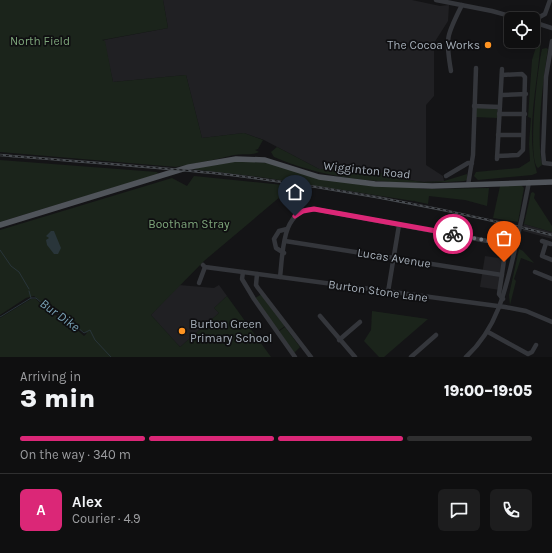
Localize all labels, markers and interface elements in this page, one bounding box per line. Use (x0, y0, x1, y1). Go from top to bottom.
map controls (504, 12, 540, 48)
button: locate (504, 12, 540, 48)
park label: North Field (10, 34, 70, 48)
place label: The Cocoa Works (387, 38, 480, 52)
marker: The Cocoa Works (483, 40, 493, 50)
street label: Wigginton Road (323, 158, 411, 182)
pin (278, 175, 312, 216)
icon: home (284, 181, 306, 203)
courier (433, 214, 473, 254)
park label: Bootham Stray (148, 217, 230, 231)
pin (487, 221, 521, 262)
icon: bike (442, 223, 464, 245)
icon: bag (493, 227, 515, 249)
street label: Lucas Avenue (356, 245, 432, 271)
street label: Burton Stone Lane (327, 277, 429, 305)
water label: Bur Dike (37, 296, 83, 334)
place label: Burton Green Primary School (190, 317, 272, 345)
marker: Burton Green Primary School (177, 326, 187, 336)
text: Arriving in (20, 369, 81, 384)
text: 19:00–19:05 (444, 382, 532, 400)
text: 3 min (20, 383, 95, 414)
text: On the way · 340 m (20, 447, 131, 462)
button: chat (438, 489, 480, 531)
button: phone (490, 489, 532, 531)
text: Alex (72, 493, 102, 511)
text: A (36, 501, 46, 519)
text: Courier · 4.9 (72, 511, 141, 526)

